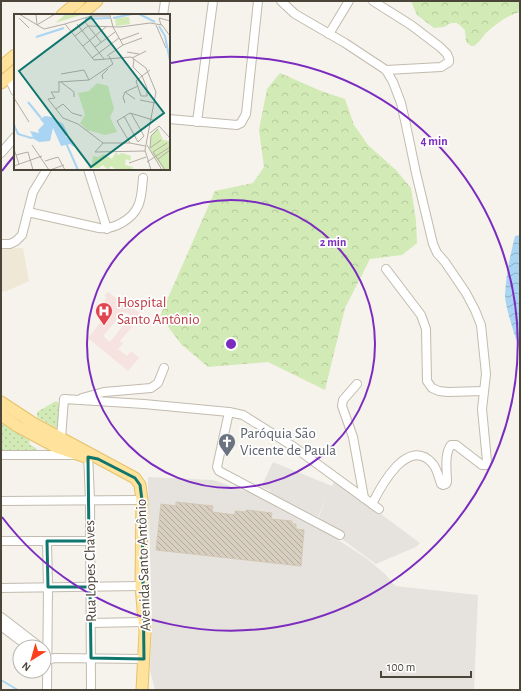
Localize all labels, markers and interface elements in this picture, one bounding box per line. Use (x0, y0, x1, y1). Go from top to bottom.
inset map (14, 14, 170, 170)
text: 4 min (420, 135, 448, 147)
text: 2 min (320, 236, 346, 248)
place label: Hospital Santo Antônio (117, 295, 200, 327)
hospital icon: Hospital Santo Antônio (94, 301, 114, 326)
centre of rings (224, 337, 238, 351)
place label: Paróquia São Vicente de Paula (240, 426, 336, 458)
church icon: Paróquia São Vicente de Paula (217, 432, 237, 457)
street label: Avenida Santo Antônio (134, 499, 153, 631)
street label: Rua Lopes Chaves (82, 520, 99, 622)
north arrow (12, 639, 52, 679)
scale bar (381, 653, 471, 679)
text: N (20, 660, 33, 673)
text: 100 m (387, 661, 415, 673)

